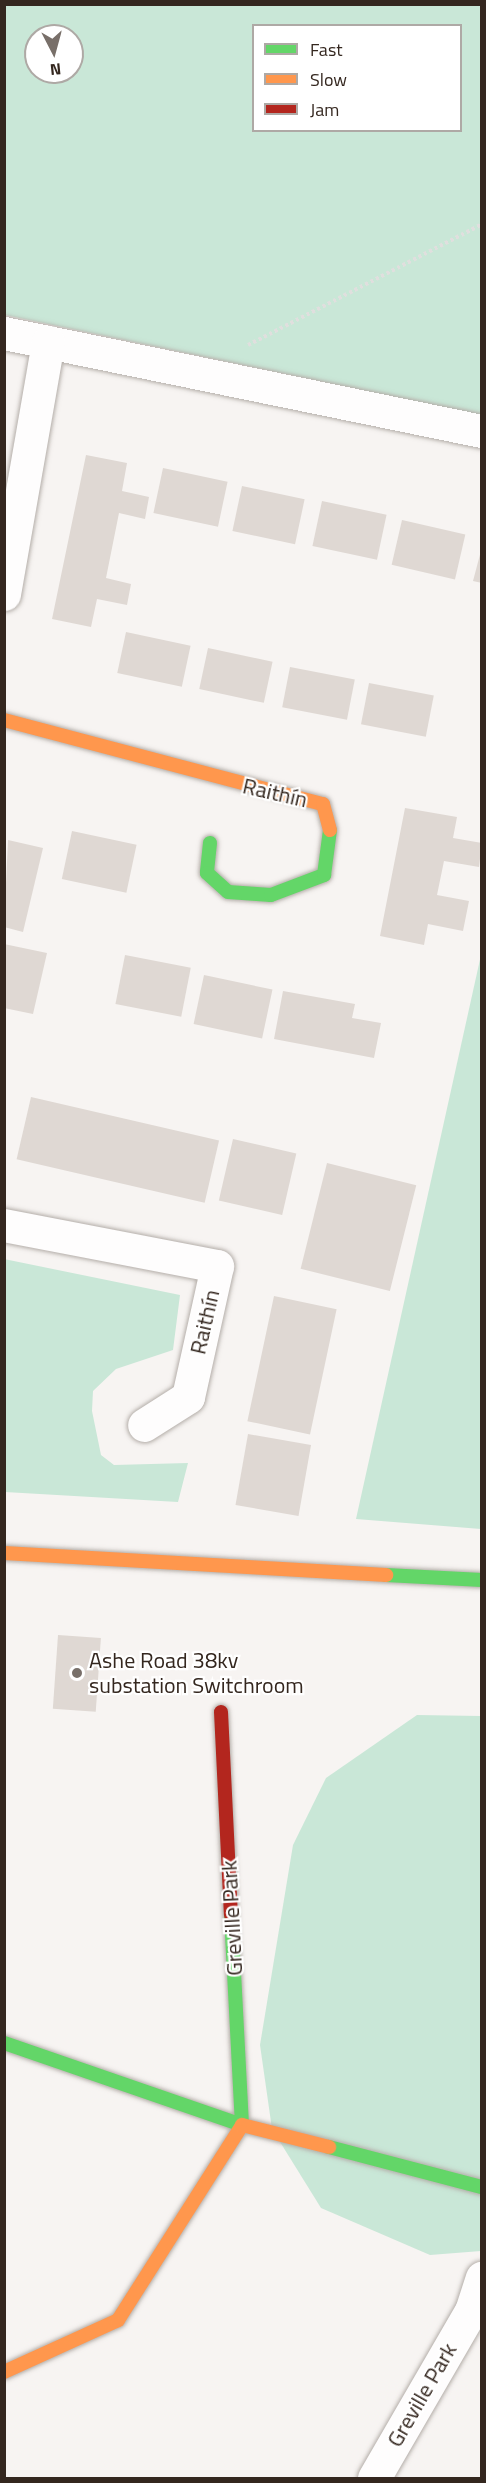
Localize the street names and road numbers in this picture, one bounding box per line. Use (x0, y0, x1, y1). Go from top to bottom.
street label: Raithín (240, 773, 310, 813)
street label: Raithín (185, 1287, 225, 1357)
street label: Greville Park (216, 1860, 248, 1976)
street label: Greville Park (382, 2338, 462, 2452)

